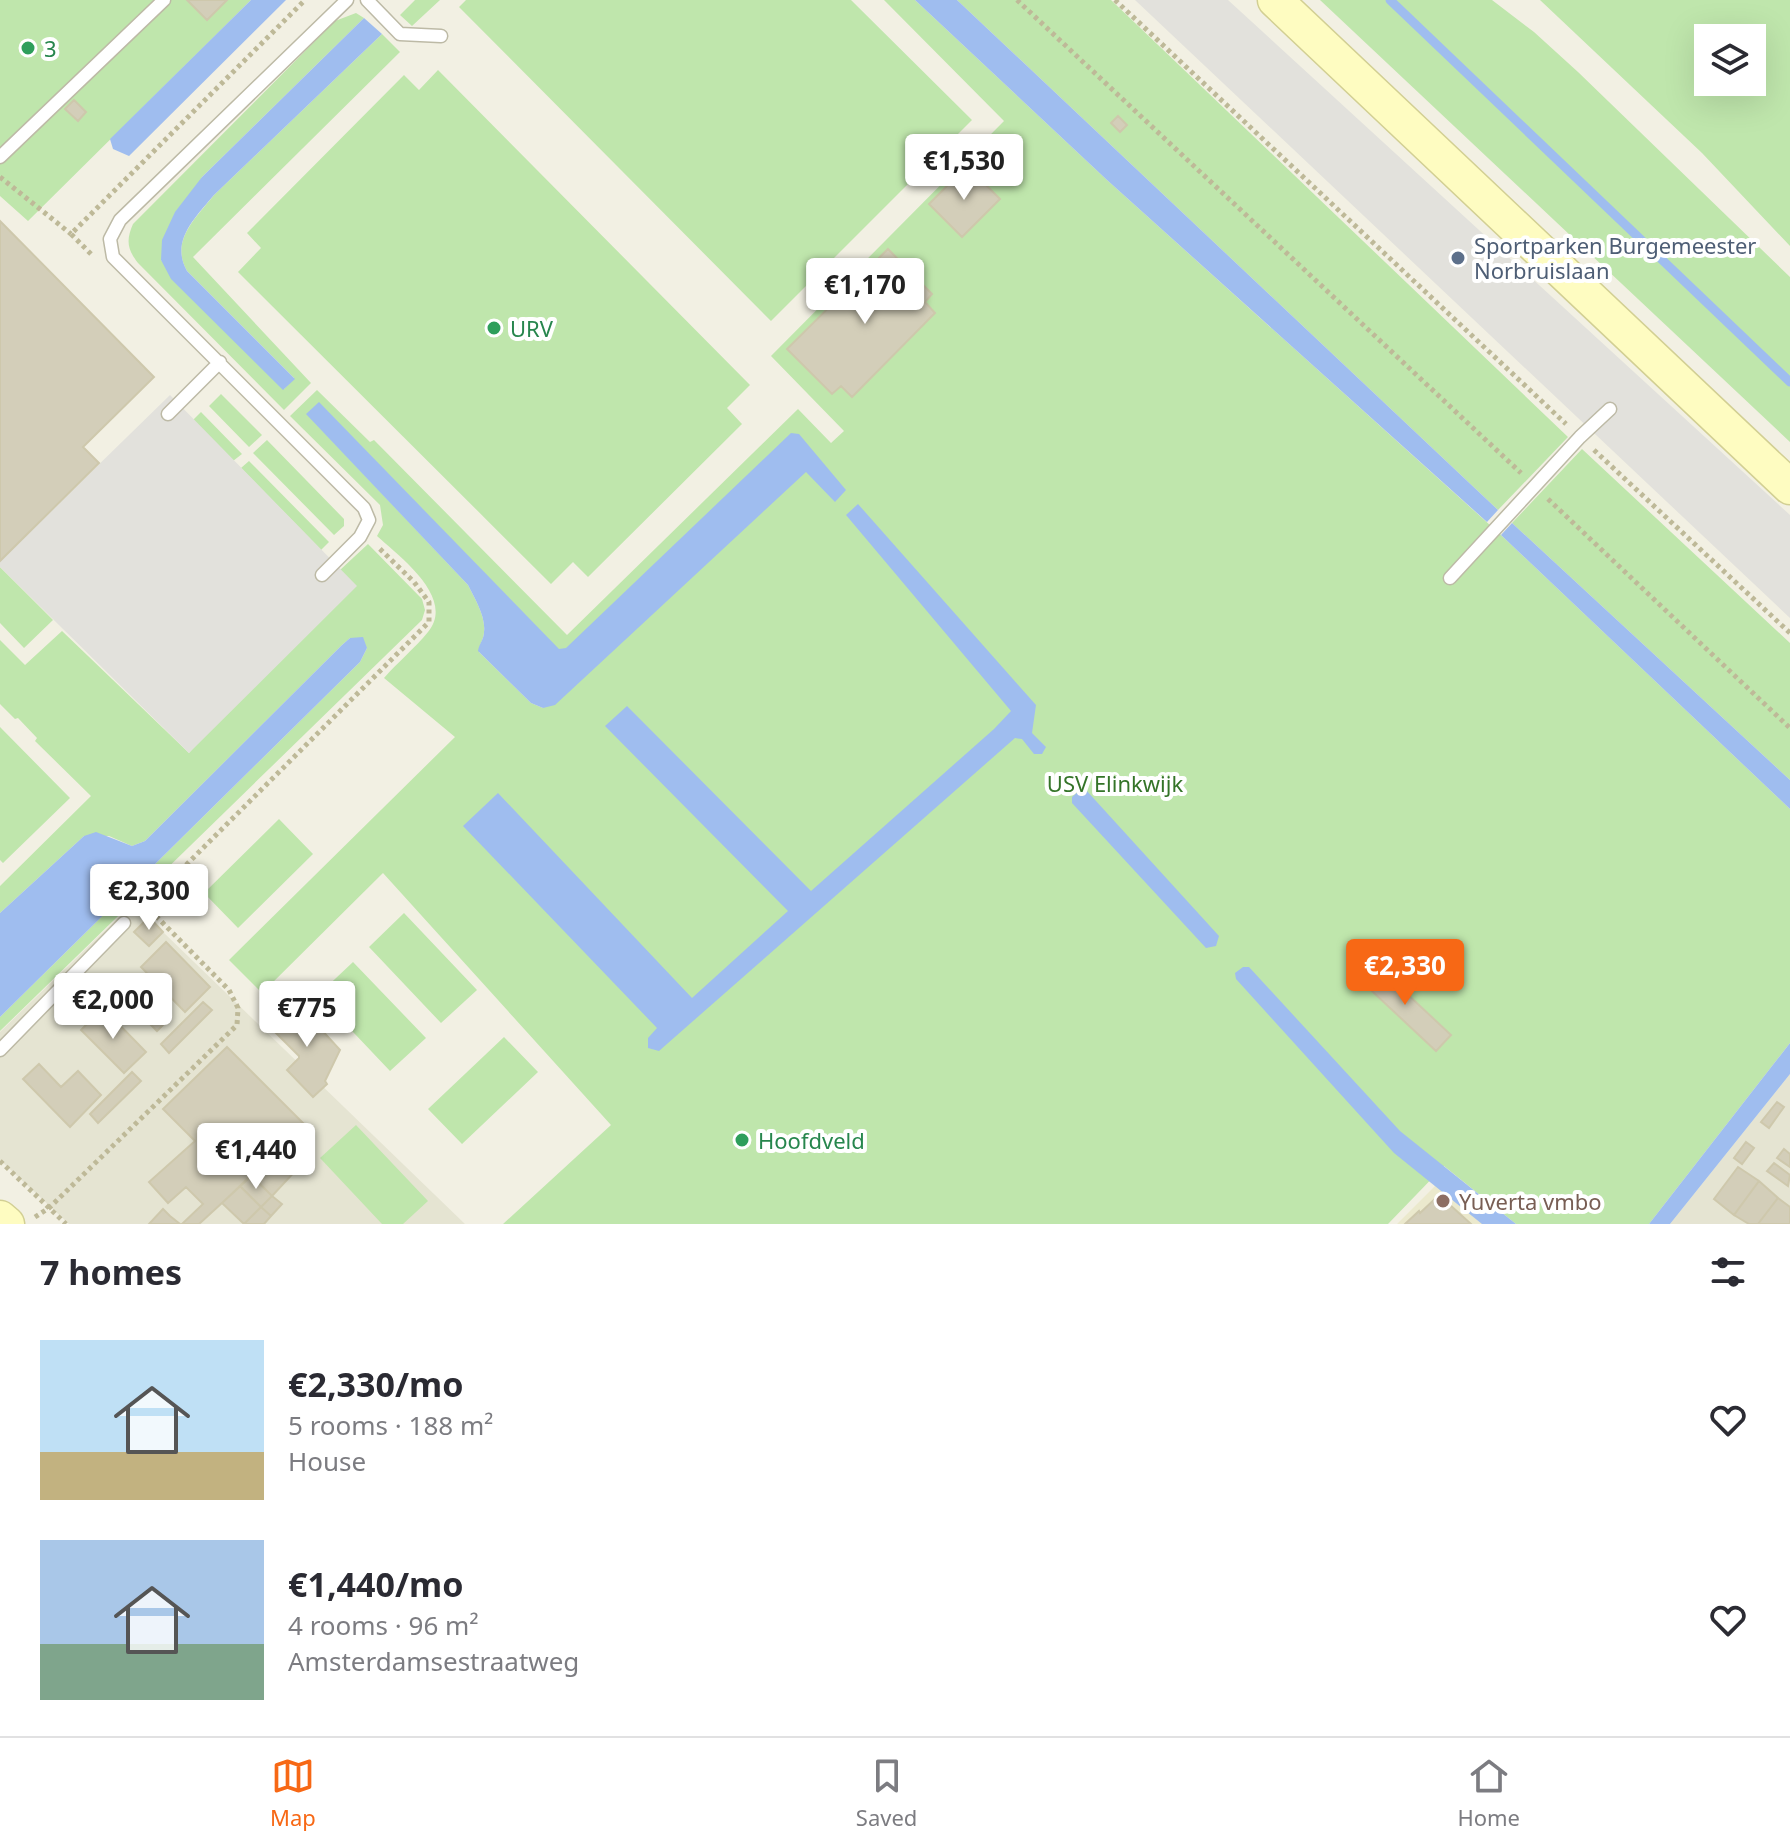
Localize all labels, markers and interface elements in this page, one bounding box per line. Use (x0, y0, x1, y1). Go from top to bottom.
map controls (1694, 24, 1766, 96)
button: layers (1694, 24, 1766, 96)
place label: 3 (44, 33, 57, 63)
marker: 3 (19, 39, 37, 57)
pin: €1,530 (899, 134, 1029, 202)
text: €1,530 (923, 142, 1005, 178)
place label: Sportparken Burgemeester Norbruislaan (1474, 230, 1756, 285)
marker: Sportparken Burgemeester Norbruislaan (1449, 249, 1467, 267)
pin: €1,170 (800, 258, 930, 326)
text: €1,170 (824, 266, 906, 302)
place label: URV (510, 313, 554, 343)
marker: URV (485, 319, 503, 337)
park label: USV Elinkwijk (1047, 768, 1183, 798)
pin: €2,300 (84, 864, 214, 932)
text: €2,300 (108, 872, 190, 908)
pin: €2,330 (1340, 939, 1470, 1007)
text: €2,330 (1364, 947, 1446, 983)
pin: €2,000 (48, 973, 178, 1041)
text: €2,000 (72, 981, 154, 1017)
pin: €775 (260, 981, 354, 1049)
text: €775 (277, 989, 337, 1025)
pin: €1,440 (191, 1123, 321, 1191)
place label: Hoofdveld (758, 1125, 865, 1155)
text: €1,440 (215, 1131, 297, 1167)
marker: Hoofdveld (733, 1131, 751, 1149)
place label: Yuverta vmbo (1459, 1186, 1602, 1216)
marker: Yuverta vmbo (1434, 1192, 1452, 1210)
text: 7 homes (40, 1249, 182, 1295)
icon: filters (1706, 1250, 1750, 1294)
text: €2,330/mo (288, 1361, 463, 1407)
icon: home (104, 1372, 200, 1468)
icon: heart (1706, 1398, 1750, 1442)
text: 5 rooms · 188 m² (288, 1407, 493, 1443)
text: House (288, 1443, 366, 1479)
text: €1,440/mo (288, 1561, 463, 1607)
icon: home (104, 1572, 200, 1668)
icon: heart (1706, 1598, 1750, 1642)
text: 4 rooms · 96 m² (288, 1607, 478, 1643)
text: Amsterdamsestraatweg (288, 1643, 579, 1679)
tab: Map (270, 1754, 316, 1832)
tab: Saved (856, 1754, 917, 1832)
tab: Home (1457, 1754, 1520, 1832)

